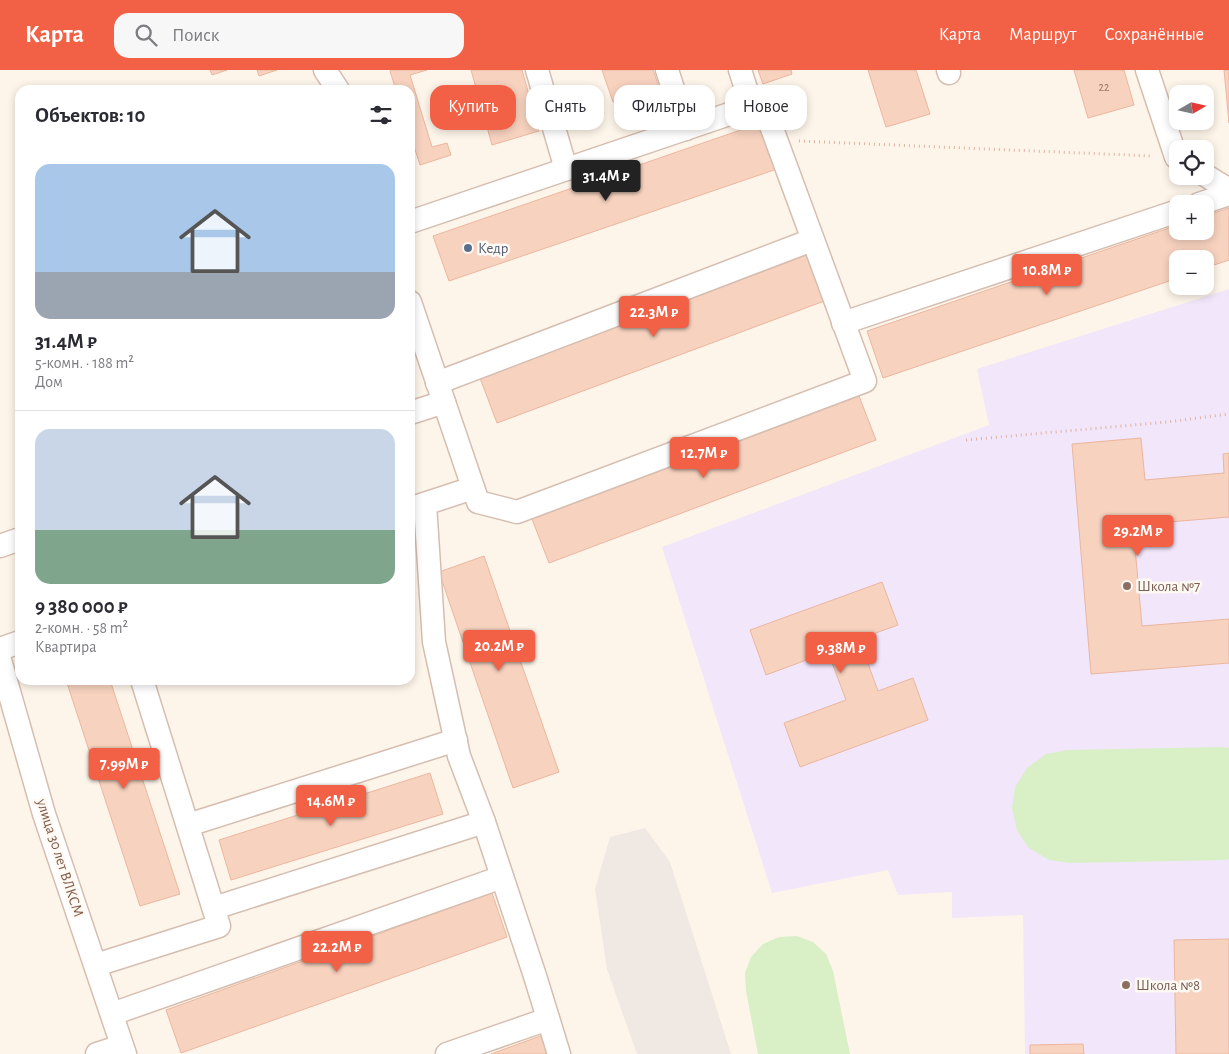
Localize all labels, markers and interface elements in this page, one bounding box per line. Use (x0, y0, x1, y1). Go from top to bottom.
search box (114, 13, 464, 58)
icon: search (132, 21, 160, 49)
text: Карта (25, 23, 84, 47)
text: Поиск (172, 26, 219, 45)
text: Карта (939, 26, 981, 44)
text: Маршрут (1009, 26, 1077, 44)
text: Сохранённые (1105, 26, 1204, 44)
house number: 22 (1099, 81, 1110, 93)
chip: Купить (430, 85, 516, 130)
chip: Снять (526, 85, 604, 130)
chip: Фильтры (614, 85, 715, 130)
chip: Новое (725, 85, 807, 130)
north arrow (1169, 85, 1214, 130)
map controls (1169, 85, 1214, 295)
icon: filters (367, 101, 395, 129)
text: Объектов: 10 (35, 105, 146, 126)
button: locate (1169, 140, 1214, 185)
pin: 31.4M ₽ (560, 160, 652, 202)
text: 31.4M ₽ (582, 168, 630, 184)
button: + (1169, 195, 1214, 240)
icon: home (170, 196, 260, 286)
place label: Кедр (478, 241, 509, 256)
marker: Кедр (462, 242, 474, 254)
button: − (1169, 250, 1214, 295)
pin: 10.8M ₽ (1001, 254, 1093, 296)
text: 10.8M ₽ (1023, 262, 1071, 278)
pin: 22.3M ₽ (608, 296, 700, 338)
text: 22.3M ₽ (630, 304, 678, 320)
text: 31.4M ₽ (35, 331, 97, 352)
text: 5-комн. · 188 m² (35, 355, 134, 371)
text: Дом (35, 374, 63, 390)
pin: 12.7M ₽ (658, 436, 750, 479)
text: 12.7M ₽ (681, 445, 727, 461)
icon: home (170, 462, 260, 552)
pin: 29.2M ₽ (1092, 514, 1184, 557)
text: 29.2M ₽ (1113, 523, 1163, 539)
place label: Школа №7 (1137, 579, 1200, 594)
marker: Школа №7 (1121, 580, 1133, 592)
text: 9 380 000 ₽ (35, 596, 128, 617)
text: 2-комн. · 58 m² (35, 620, 128, 636)
pin: 20.2M ₽ (453, 630, 545, 672)
pin: 9.38M ₽ (795, 632, 887, 674)
text: 20.2M ₽ (474, 638, 524, 654)
text: Квартира (35, 639, 97, 655)
text: 9.38M ₽ (817, 640, 865, 656)
pin: 7.99M ₽ (78, 748, 170, 790)
text: 7.99M ₽ (100, 756, 148, 772)
pin: 14.6M ₽ (285, 784, 377, 827)
text: 14.6M ₽ (307, 793, 355, 809)
street label: улица 30 лет ВЛКСМ (34, 796, 86, 919)
pin: 22.2M ₽ (291, 930, 383, 973)
text: 22.2M ₽ (313, 939, 361, 955)
place label: Школа №8 (1136, 978, 1200, 993)
marker: Школа №8 (1120, 979, 1132, 991)

